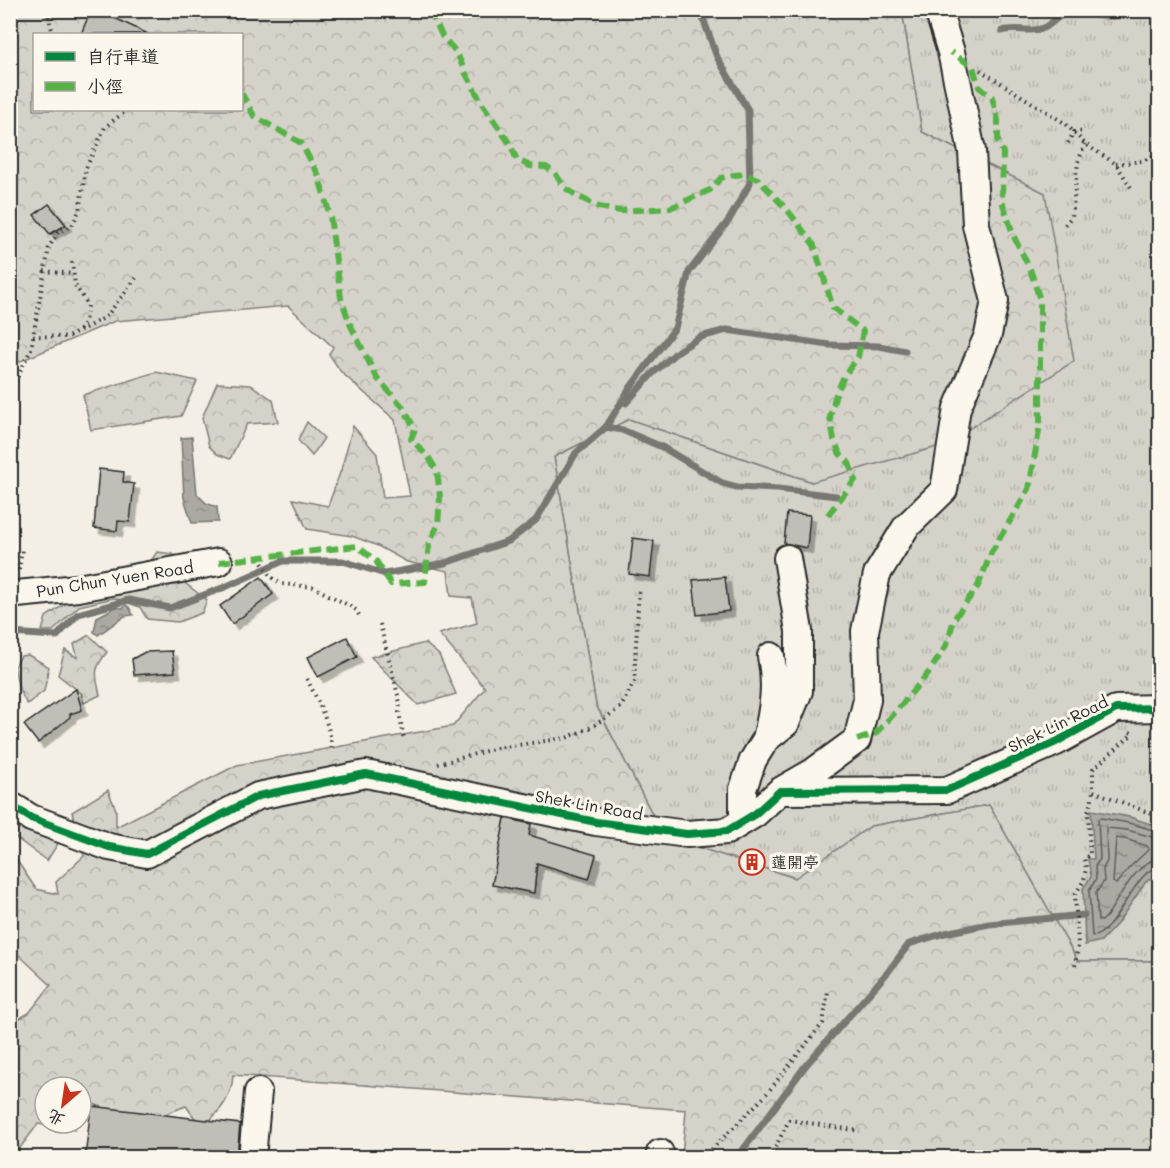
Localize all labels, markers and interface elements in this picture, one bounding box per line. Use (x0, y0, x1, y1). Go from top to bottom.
legend (33, 33, 243, 111)
text: 自行車道 (87, 44, 159, 68)
text: 小徑 (87, 74, 123, 98)
street label: Pun Chun Yuen Road (35, 556, 195, 601)
street label: Shek Lin Road (1004, 690, 1111, 757)
street label: Shek Lin Road (534, 785, 644, 824)
building icon: 蓮開亭 (737, 847, 767, 877)
place label: 蓮開亭 (771, 851, 819, 872)
north arrow (33, 1075, 93, 1135)
text: 北 (43, 1105, 68, 1132)

